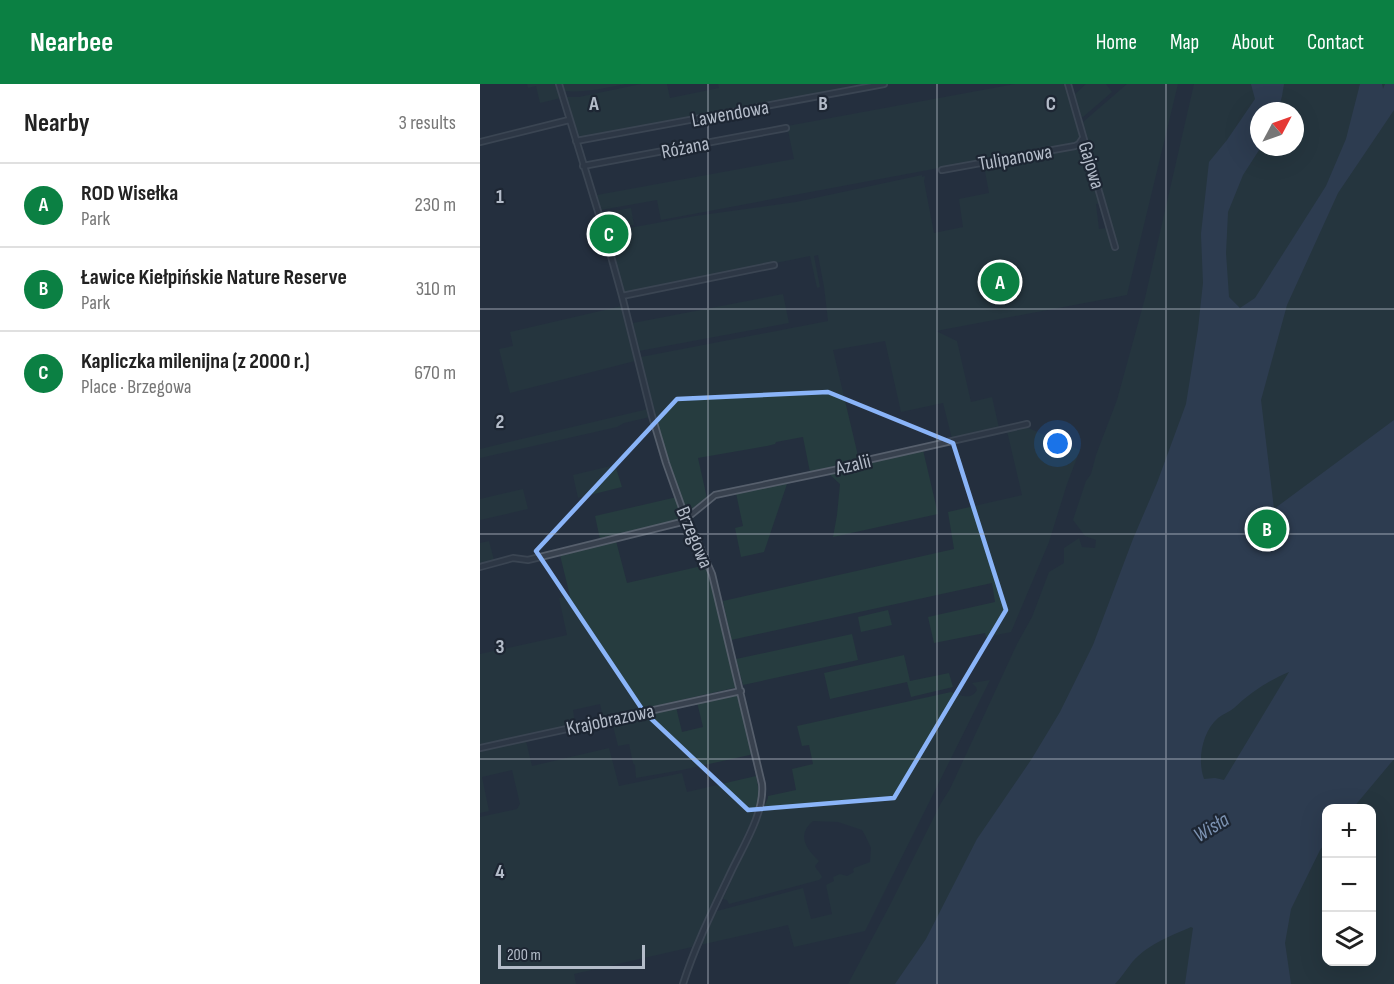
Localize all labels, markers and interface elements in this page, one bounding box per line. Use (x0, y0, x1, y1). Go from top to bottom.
text: Nearbee (30, 26, 113, 59)
text: Home (1096, 30, 1137, 55)
text: Map (1170, 30, 1199, 55)
text: About (1232, 30, 1274, 55)
text: Contact (1307, 30, 1364, 55)
text: A (588, 92, 599, 116)
text: B (818, 92, 828, 116)
text: C (1046, 92, 1056, 116)
street label: Lawendowa (690, 95, 771, 133)
north arrow (1250, 102, 1304, 156)
text: Nearby (24, 108, 90, 139)
text: 3 results (399, 111, 456, 135)
street label: Różana (659, 132, 711, 164)
street label: Gajowa (1073, 139, 1110, 192)
street label: Tulipanowa (976, 140, 1054, 176)
text: ROD Wisełka (81, 180, 178, 207)
text: 1 (496, 185, 504, 209)
text: A (39, 193, 48, 217)
text: 230 m (414, 193, 456, 217)
text: Park (81, 207, 110, 231)
pin: C (590, 212, 628, 256)
pin: A (980, 260, 1020, 304)
text: Ławice Kiełpińskie Nature Reserve (81, 264, 347, 291)
text: B (39, 277, 48, 301)
text: 310 m (416, 277, 456, 301)
text: Park (81, 291, 110, 315)
text: Kapliczka milenijna (z 2000 r.) (81, 348, 310, 375)
text: C (38, 361, 49, 385)
text: 670 m (414, 361, 456, 385)
text: Place · Brzegowa (81, 375, 192, 399)
text: 2 (496, 410, 504, 434)
your location (1043, 429, 1072, 458)
street label: Azalii (832, 449, 873, 481)
street label: Brzegowa (670, 503, 718, 572)
pin: B (1248, 506, 1286, 552)
text: 3 (496, 635, 505, 659)
street label: Krajobrazowa (564, 699, 656, 741)
map controls (1322, 804, 1376, 966)
button: + (1322, 804, 1376, 858)
water label: Wisła (1189, 807, 1234, 848)
button: − (1322, 858, 1376, 912)
text: 4 (495, 860, 505, 884)
button: layers (1322, 912, 1376, 966)
scale bar (498, 942, 645, 970)
text: 200 m (507, 946, 541, 965)

